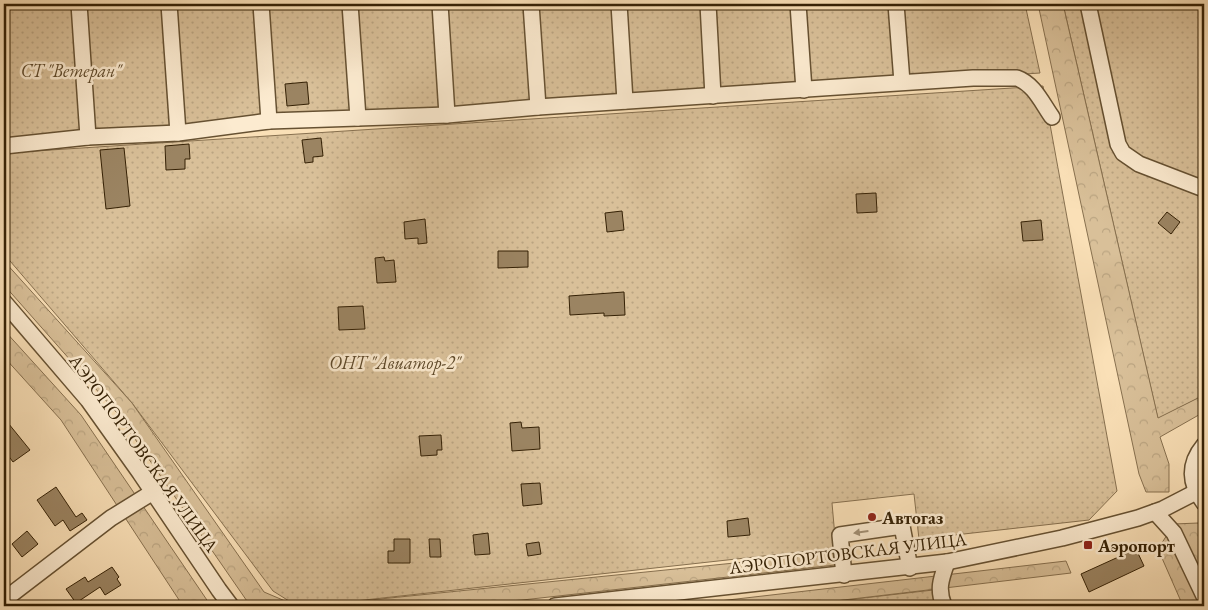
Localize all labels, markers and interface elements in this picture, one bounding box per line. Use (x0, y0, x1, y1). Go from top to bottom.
park label: СТ "Ветеран" (21, 59, 123, 83)
street label: АЭРОПОРТОВСКАЯ УЛИЦА (64, 349, 224, 557)
park label: ОНТ "Авиатор-2" (329, 351, 463, 375)
place label: Автогаз (881, 506, 944, 529)
marker: Автогаз (866, 511, 878, 523)
street label: АЭРОПОРТОВСКАЯ УЛИЦА (727, 527, 969, 579)
one-way arrow (853, 528, 869, 536)
place label: Аэропорт (1097, 534, 1175, 557)
marker: Аэропорт (1082, 539, 1094, 551)

